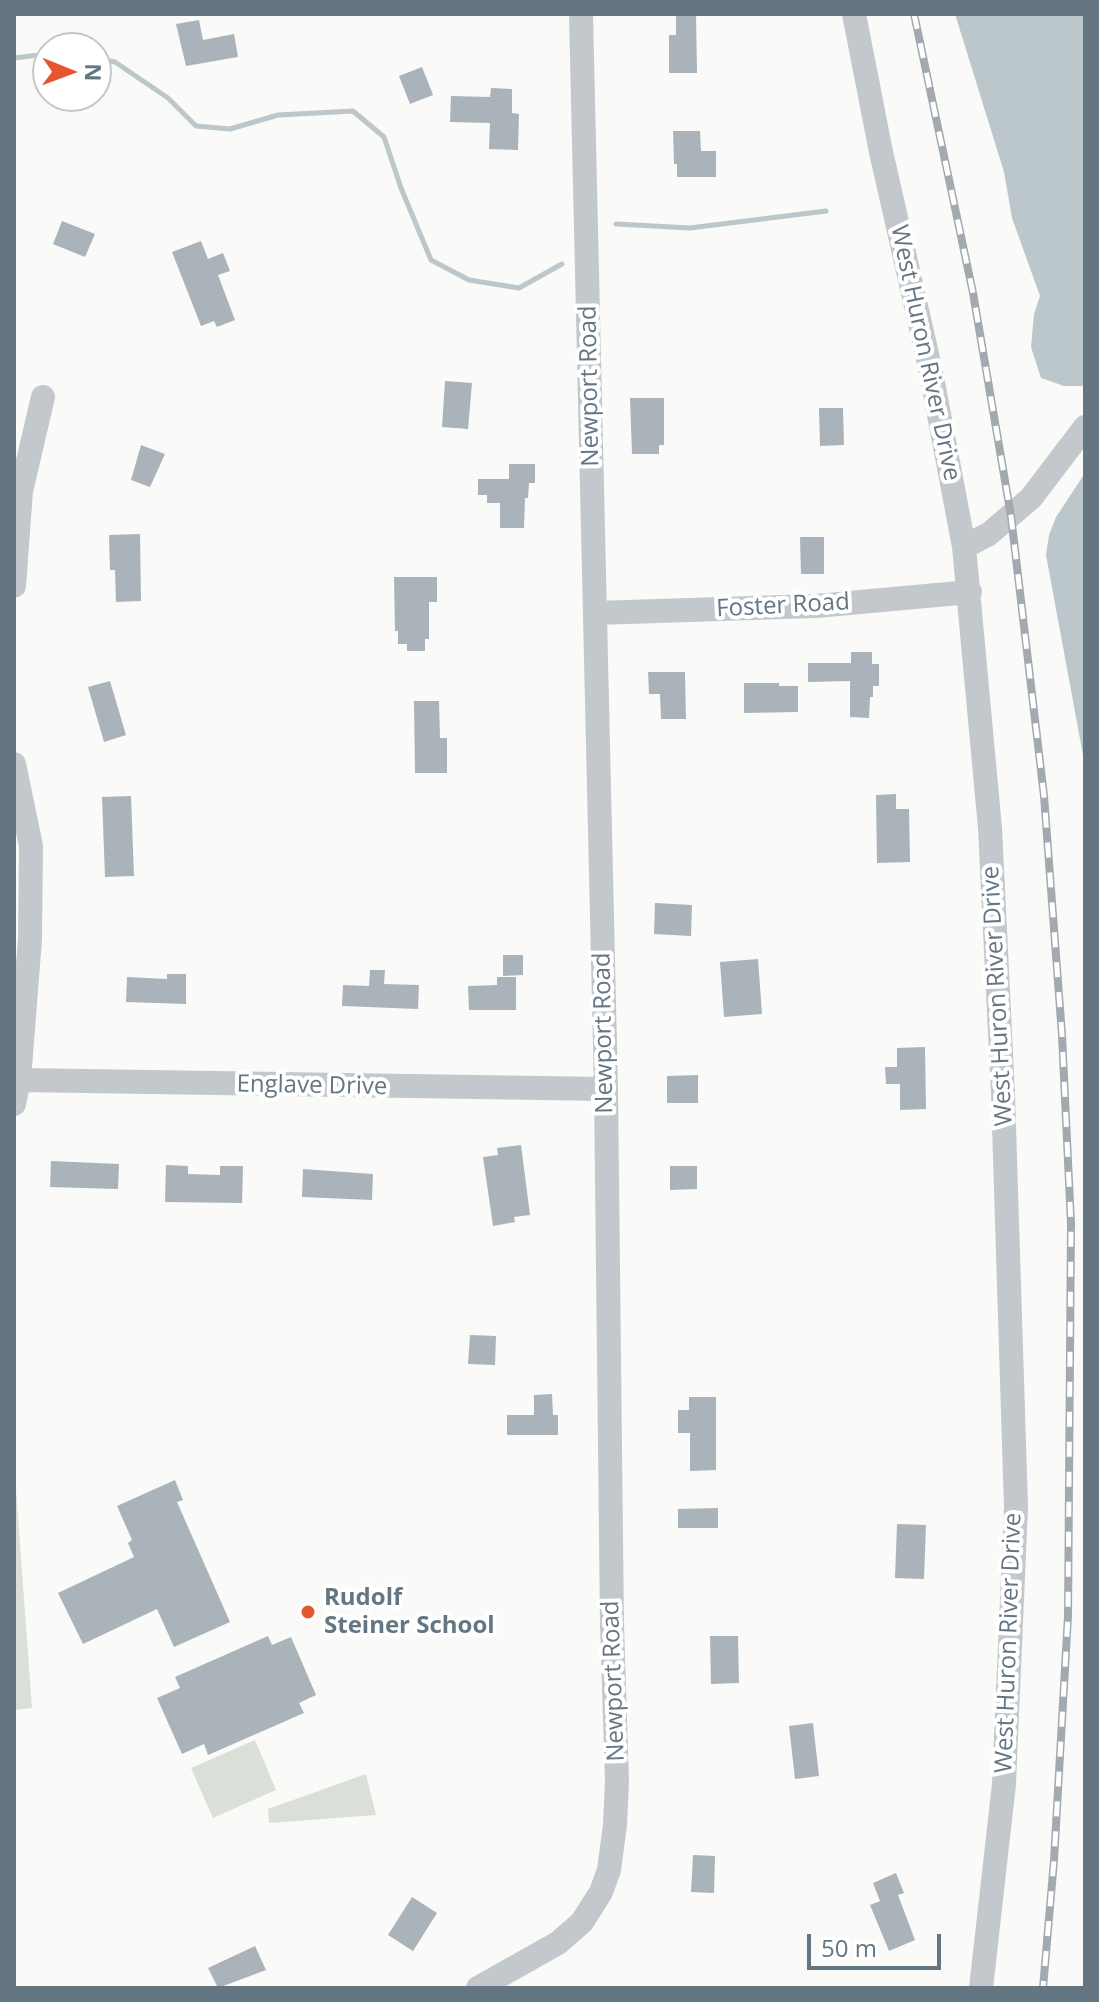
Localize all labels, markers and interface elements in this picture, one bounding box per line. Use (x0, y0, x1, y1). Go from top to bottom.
north arrow (32, 32, 112, 112)
text: N (79, 63, 109, 82)
street label: West Huron River Drive (884, 223, 966, 483)
street label: Newport Road (574, 305, 606, 467)
street label: Foster Road (716, 588, 850, 624)
street label: West Huron River Drive (977, 865, 1019, 1127)
street label: Newport Road (588, 952, 620, 1114)
street label: Englave Drive (236, 1070, 388, 1102)
street label: West Huron River Drive (990, 1512, 1028, 1774)
place label: Rudolf Steiner School (324, 1584, 495, 1640)
street label: Newport Road (597, 1600, 631, 1762)
marker: Rudolf Steiner School (299, 1603, 317, 1621)
scale bar (811, 1918, 945, 1968)
text: 50 m (821, 1931, 877, 1964)

